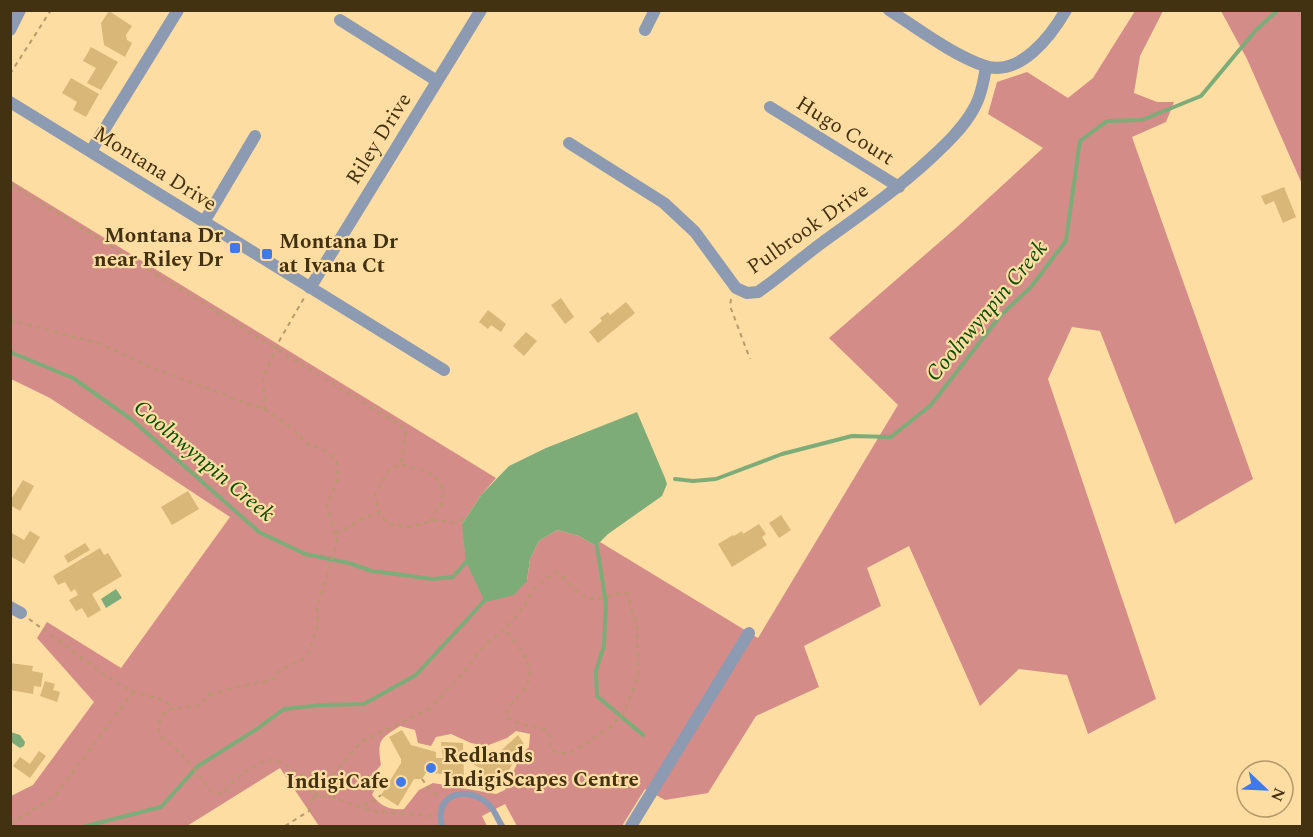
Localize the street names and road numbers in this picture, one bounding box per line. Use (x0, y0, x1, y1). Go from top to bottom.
street label: Riley Drive (338, 87, 420, 191)
street label: Hugo Court (790, 88, 900, 174)
street label: Montana Drive (87, 118, 223, 220)
street label: Pulbrook Drive (740, 175, 876, 283)

